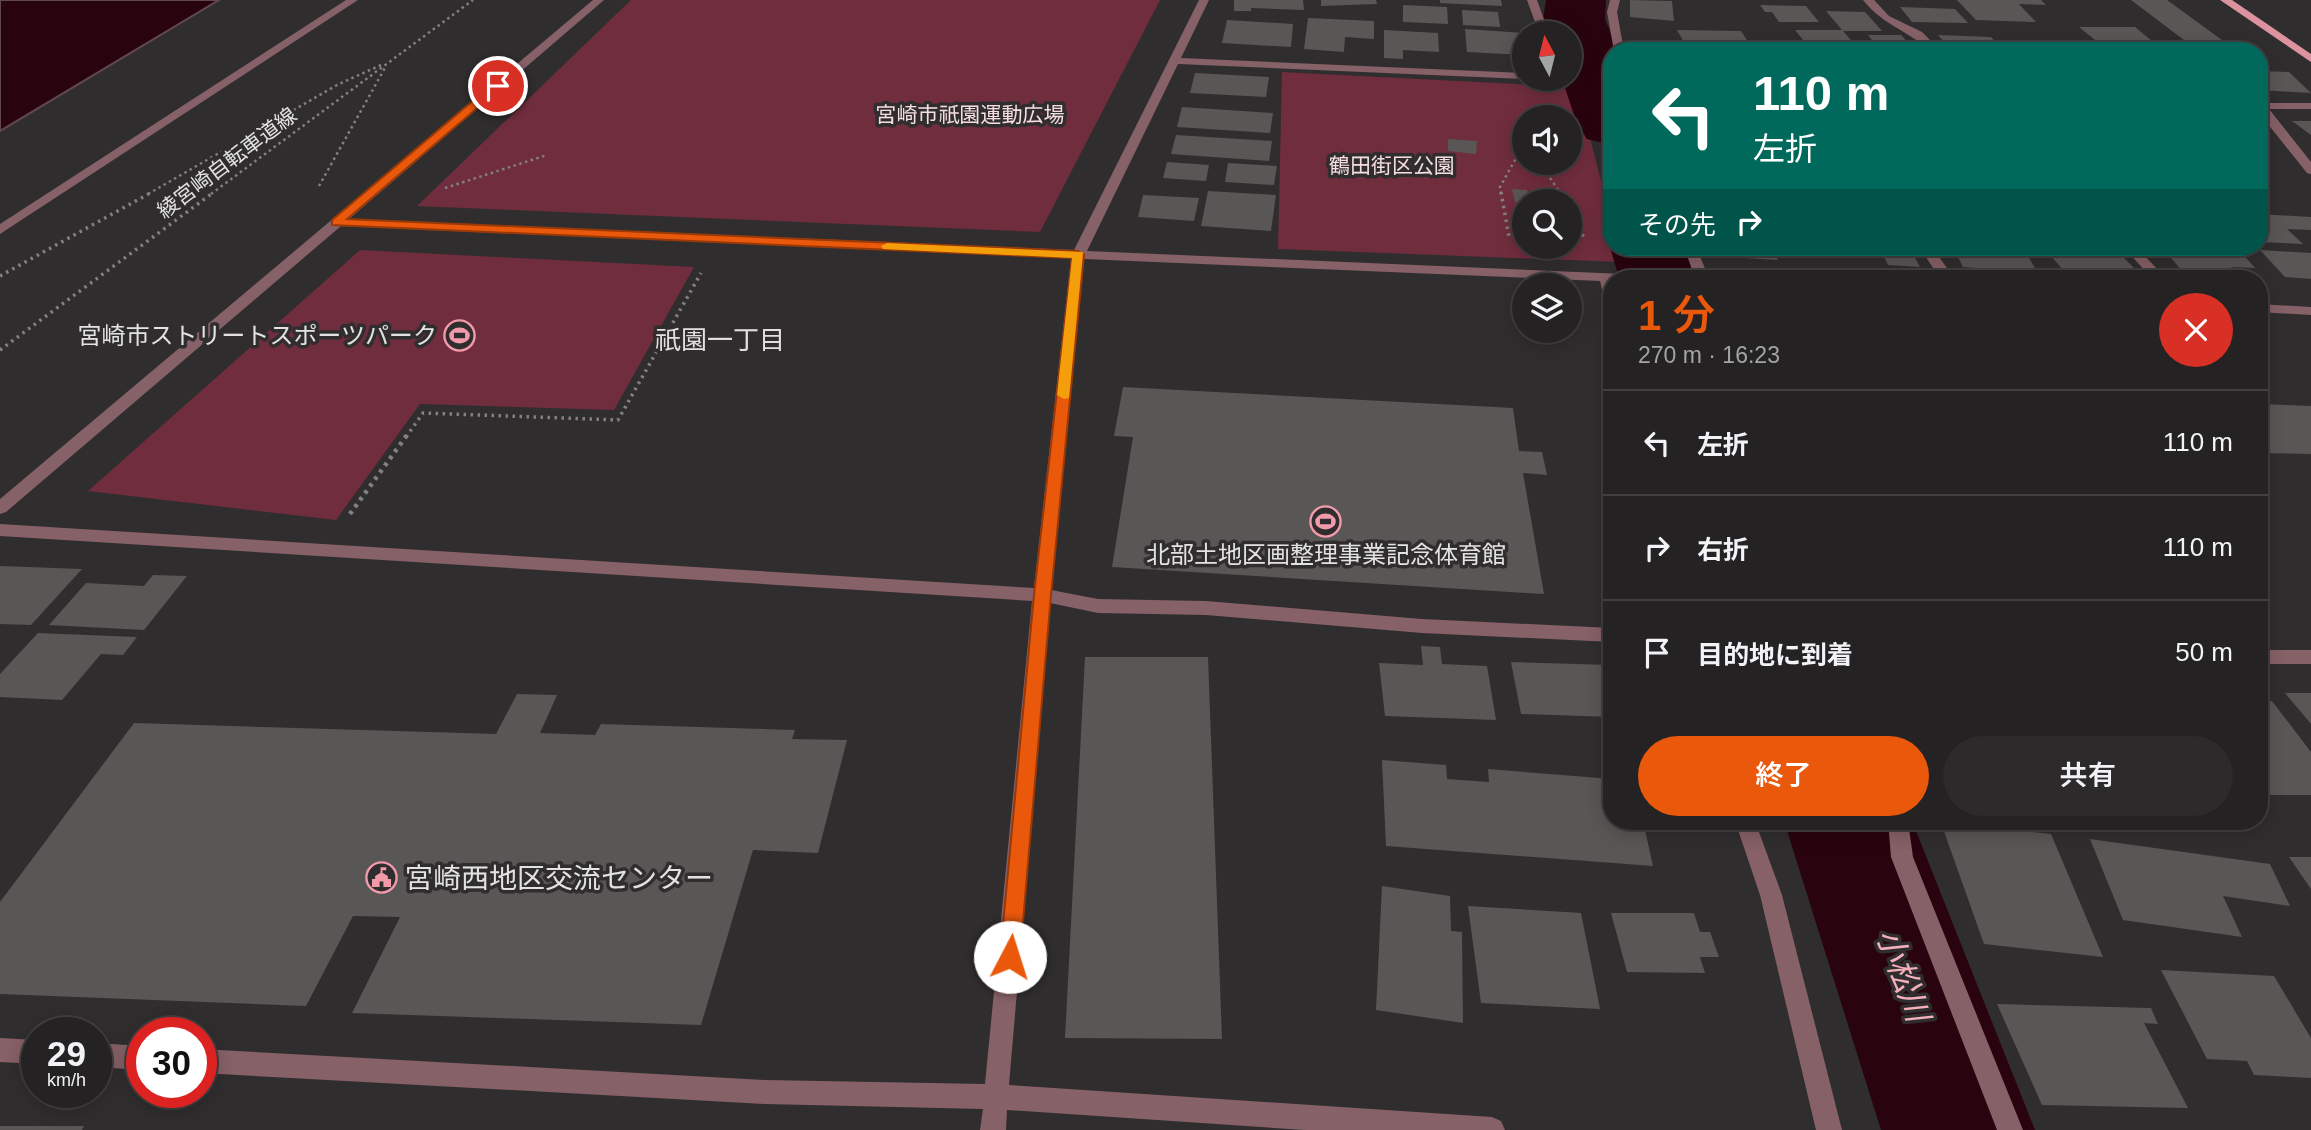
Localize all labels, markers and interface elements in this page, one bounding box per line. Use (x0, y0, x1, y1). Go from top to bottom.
north arrow (1512, 21, 1582, 91)
map controls (1512, 21, 1582, 343)
pin (468, 56, 528, 116)
text: 110 m (1753, 66, 1889, 120)
icon: arrive (479, 67, 517, 105)
icon: left (1638, 70, 1729, 161)
street label: 綾宮崎自転車道線 (153, 103, 301, 222)
park label: 宮崎市祇園運動広場 (876, 103, 1065, 126)
button: sound (1512, 105, 1582, 175)
text: 左折 (1753, 131, 1817, 167)
park label: 鶴田街区公園 (1329, 154, 1455, 177)
button: search (1512, 189, 1582, 259)
icon: right (1730, 203, 1768, 241)
text: その先 (1638, 210, 1716, 240)
button: layers (1512, 273, 1582, 343)
text: 1 分 (1638, 292, 1715, 339)
button: close (2159, 293, 2233, 367)
sports icon: 宮崎市ストリートスポーツパーク (443, 319, 477, 353)
place label: 宮崎市ストリートスポーツパーク (77, 322, 437, 349)
district label: 祇園一丁目 (655, 325, 785, 355)
text: 270 m · 16:23 (1638, 342, 1780, 368)
icon: left (1638, 424, 1676, 462)
text: 110 m (2163, 427, 2233, 457)
text: 左折 (1697, 430, 1749, 460)
sports icon: 北部土地区画整理事業記念体育館 (1309, 504, 1343, 538)
icon: right (1638, 529, 1676, 567)
text: 110 m (2163, 532, 2233, 562)
text: 右折 (1697, 535, 1749, 565)
place label: 北部土地区画整理事業記念体育館 (1146, 541, 1506, 568)
icon: arrive (1638, 634, 1676, 672)
text: 50 m (2175, 637, 2233, 667)
text: 目的地に到着 (1697, 640, 1853, 670)
button: 終了 (1638, 736, 1929, 816)
button: 共有 (1943, 736, 2233, 816)
public building icon: 宮崎西地区交流センター (365, 861, 399, 895)
place label: 宮崎西地区交流センター (405, 863, 713, 894)
position arrow (973, 920, 1047, 994)
water label: 小松川 (1870, 924, 1937, 1029)
speed limit sign: 30 (126, 1017, 217, 1108)
text: 29 (47, 1034, 86, 1073)
text: km/h (47, 1070, 86, 1090)

